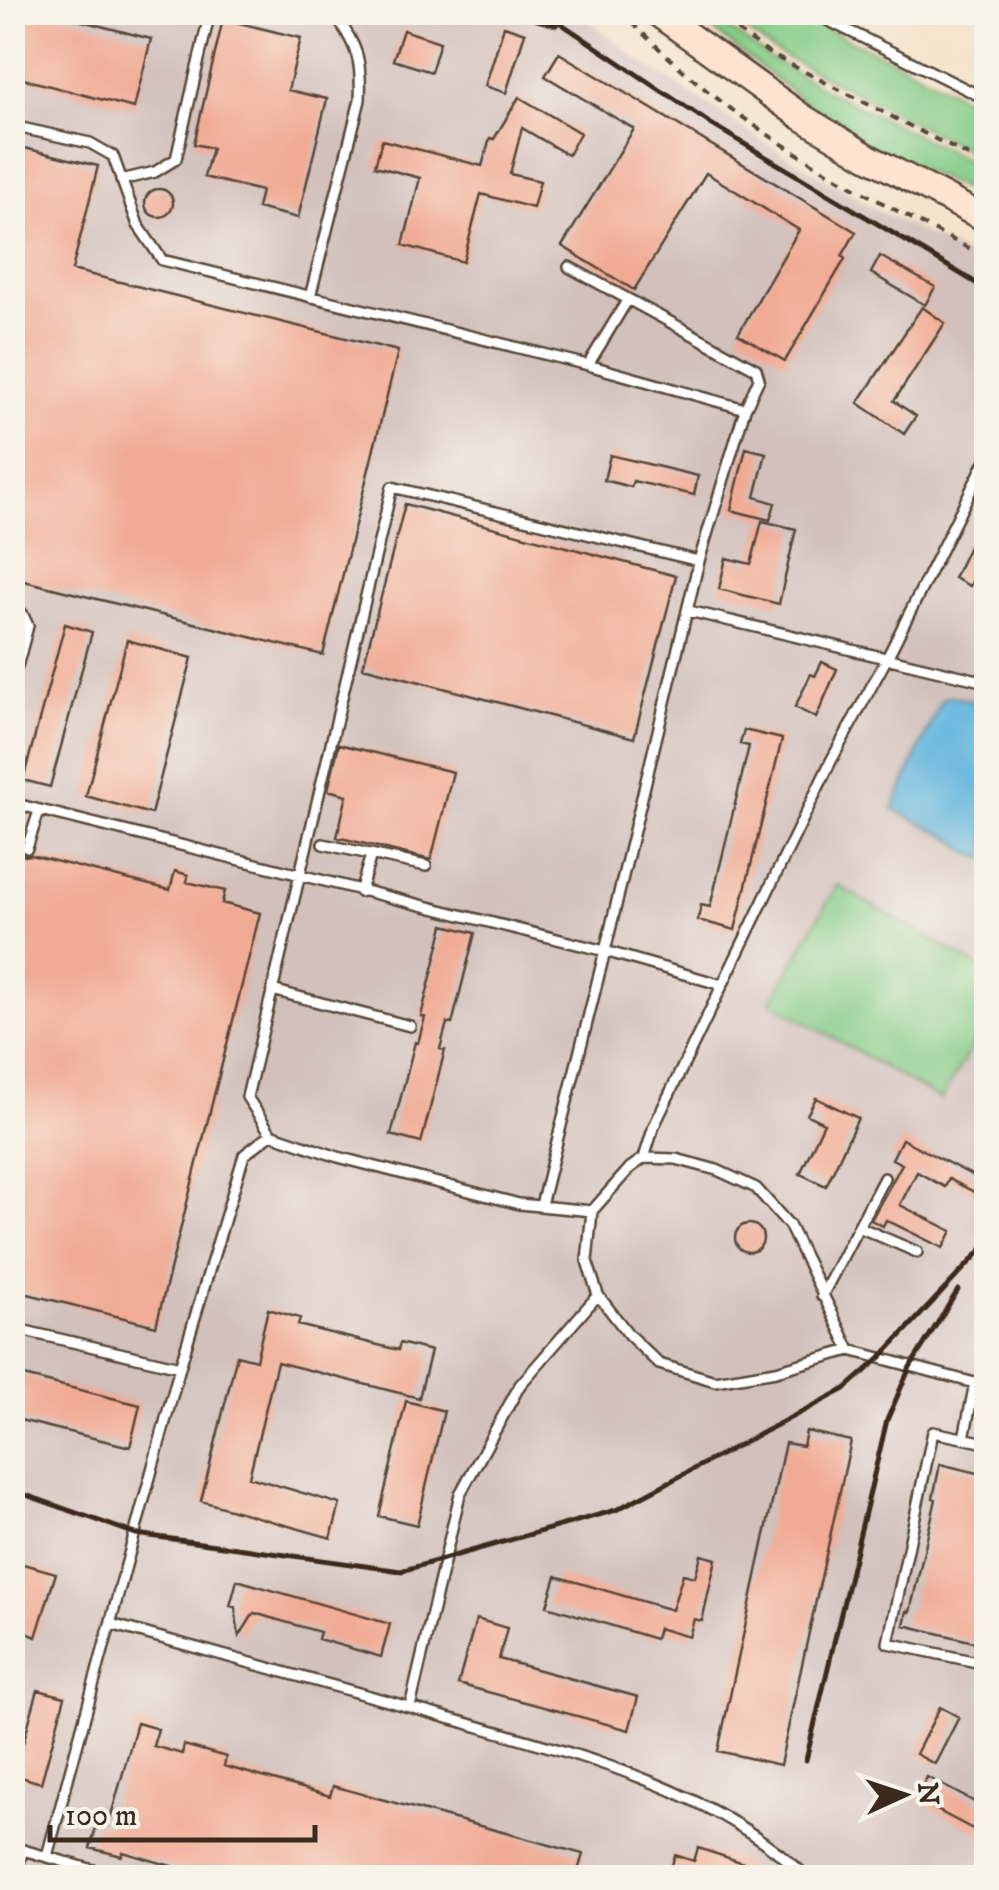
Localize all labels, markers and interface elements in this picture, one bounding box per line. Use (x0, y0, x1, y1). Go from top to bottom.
north arrow (854, 1745, 954, 1845)
scale bar (50, 1780, 315, 1842)
text: N (909, 1781, 946, 1806)
text: 100 m (65, 1798, 137, 1835)

